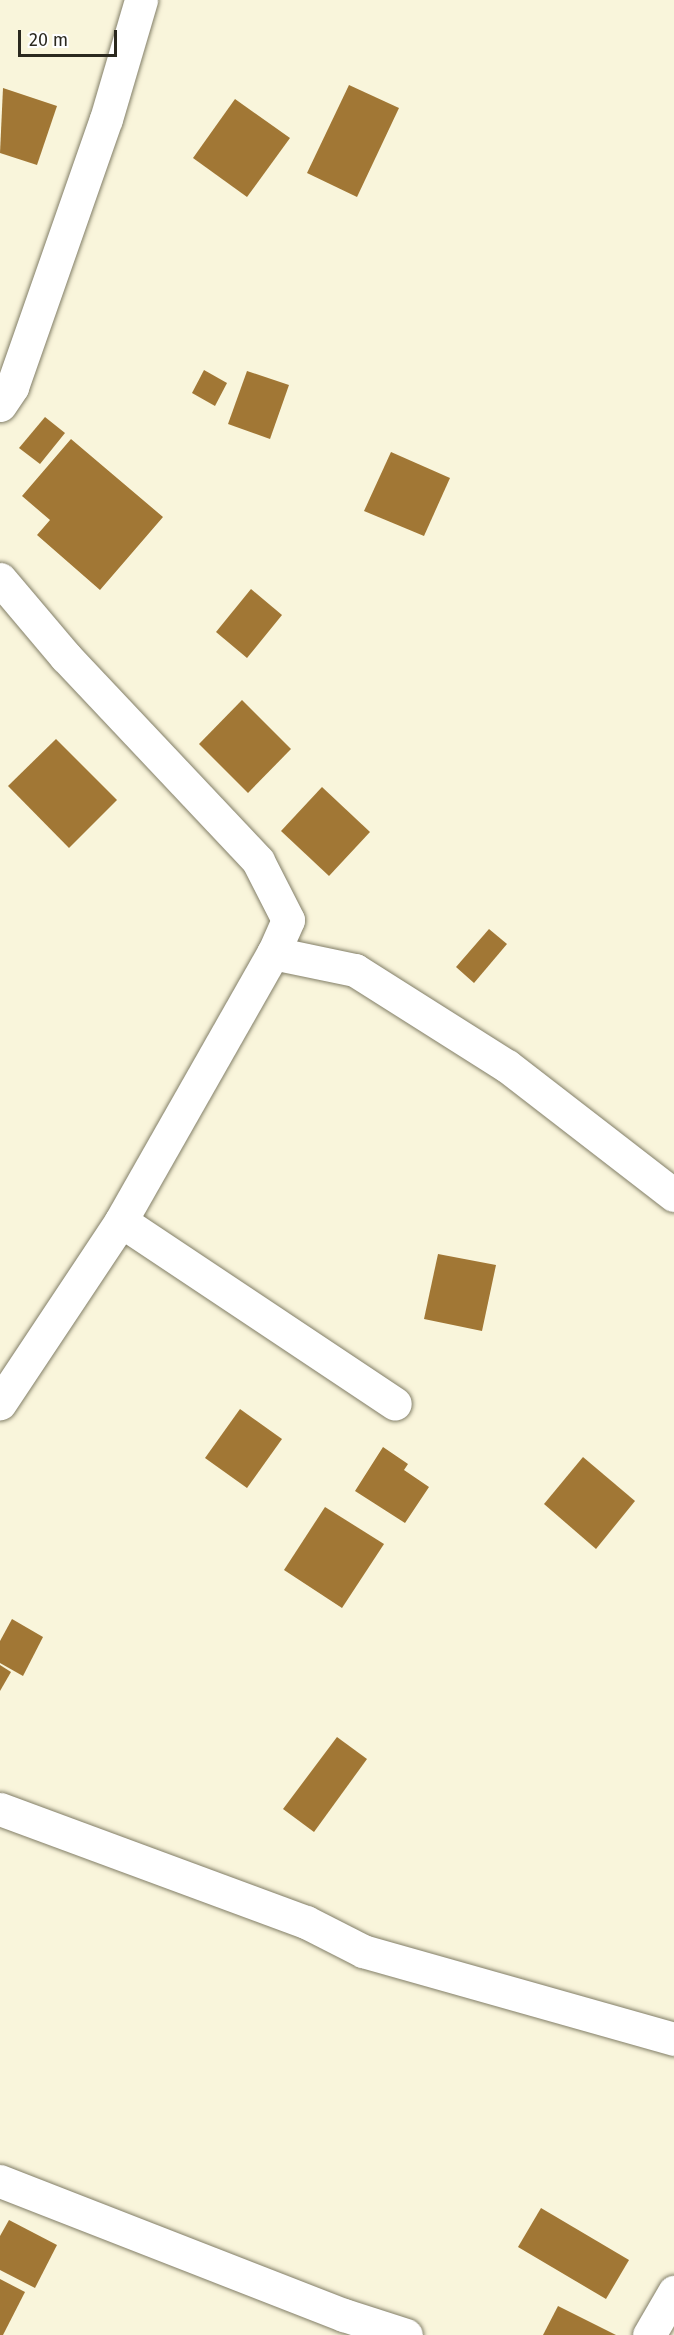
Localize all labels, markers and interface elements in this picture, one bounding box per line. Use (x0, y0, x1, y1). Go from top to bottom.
scale bar (21, 18, 120, 56)
text: 20 m (29, 29, 68, 51)

